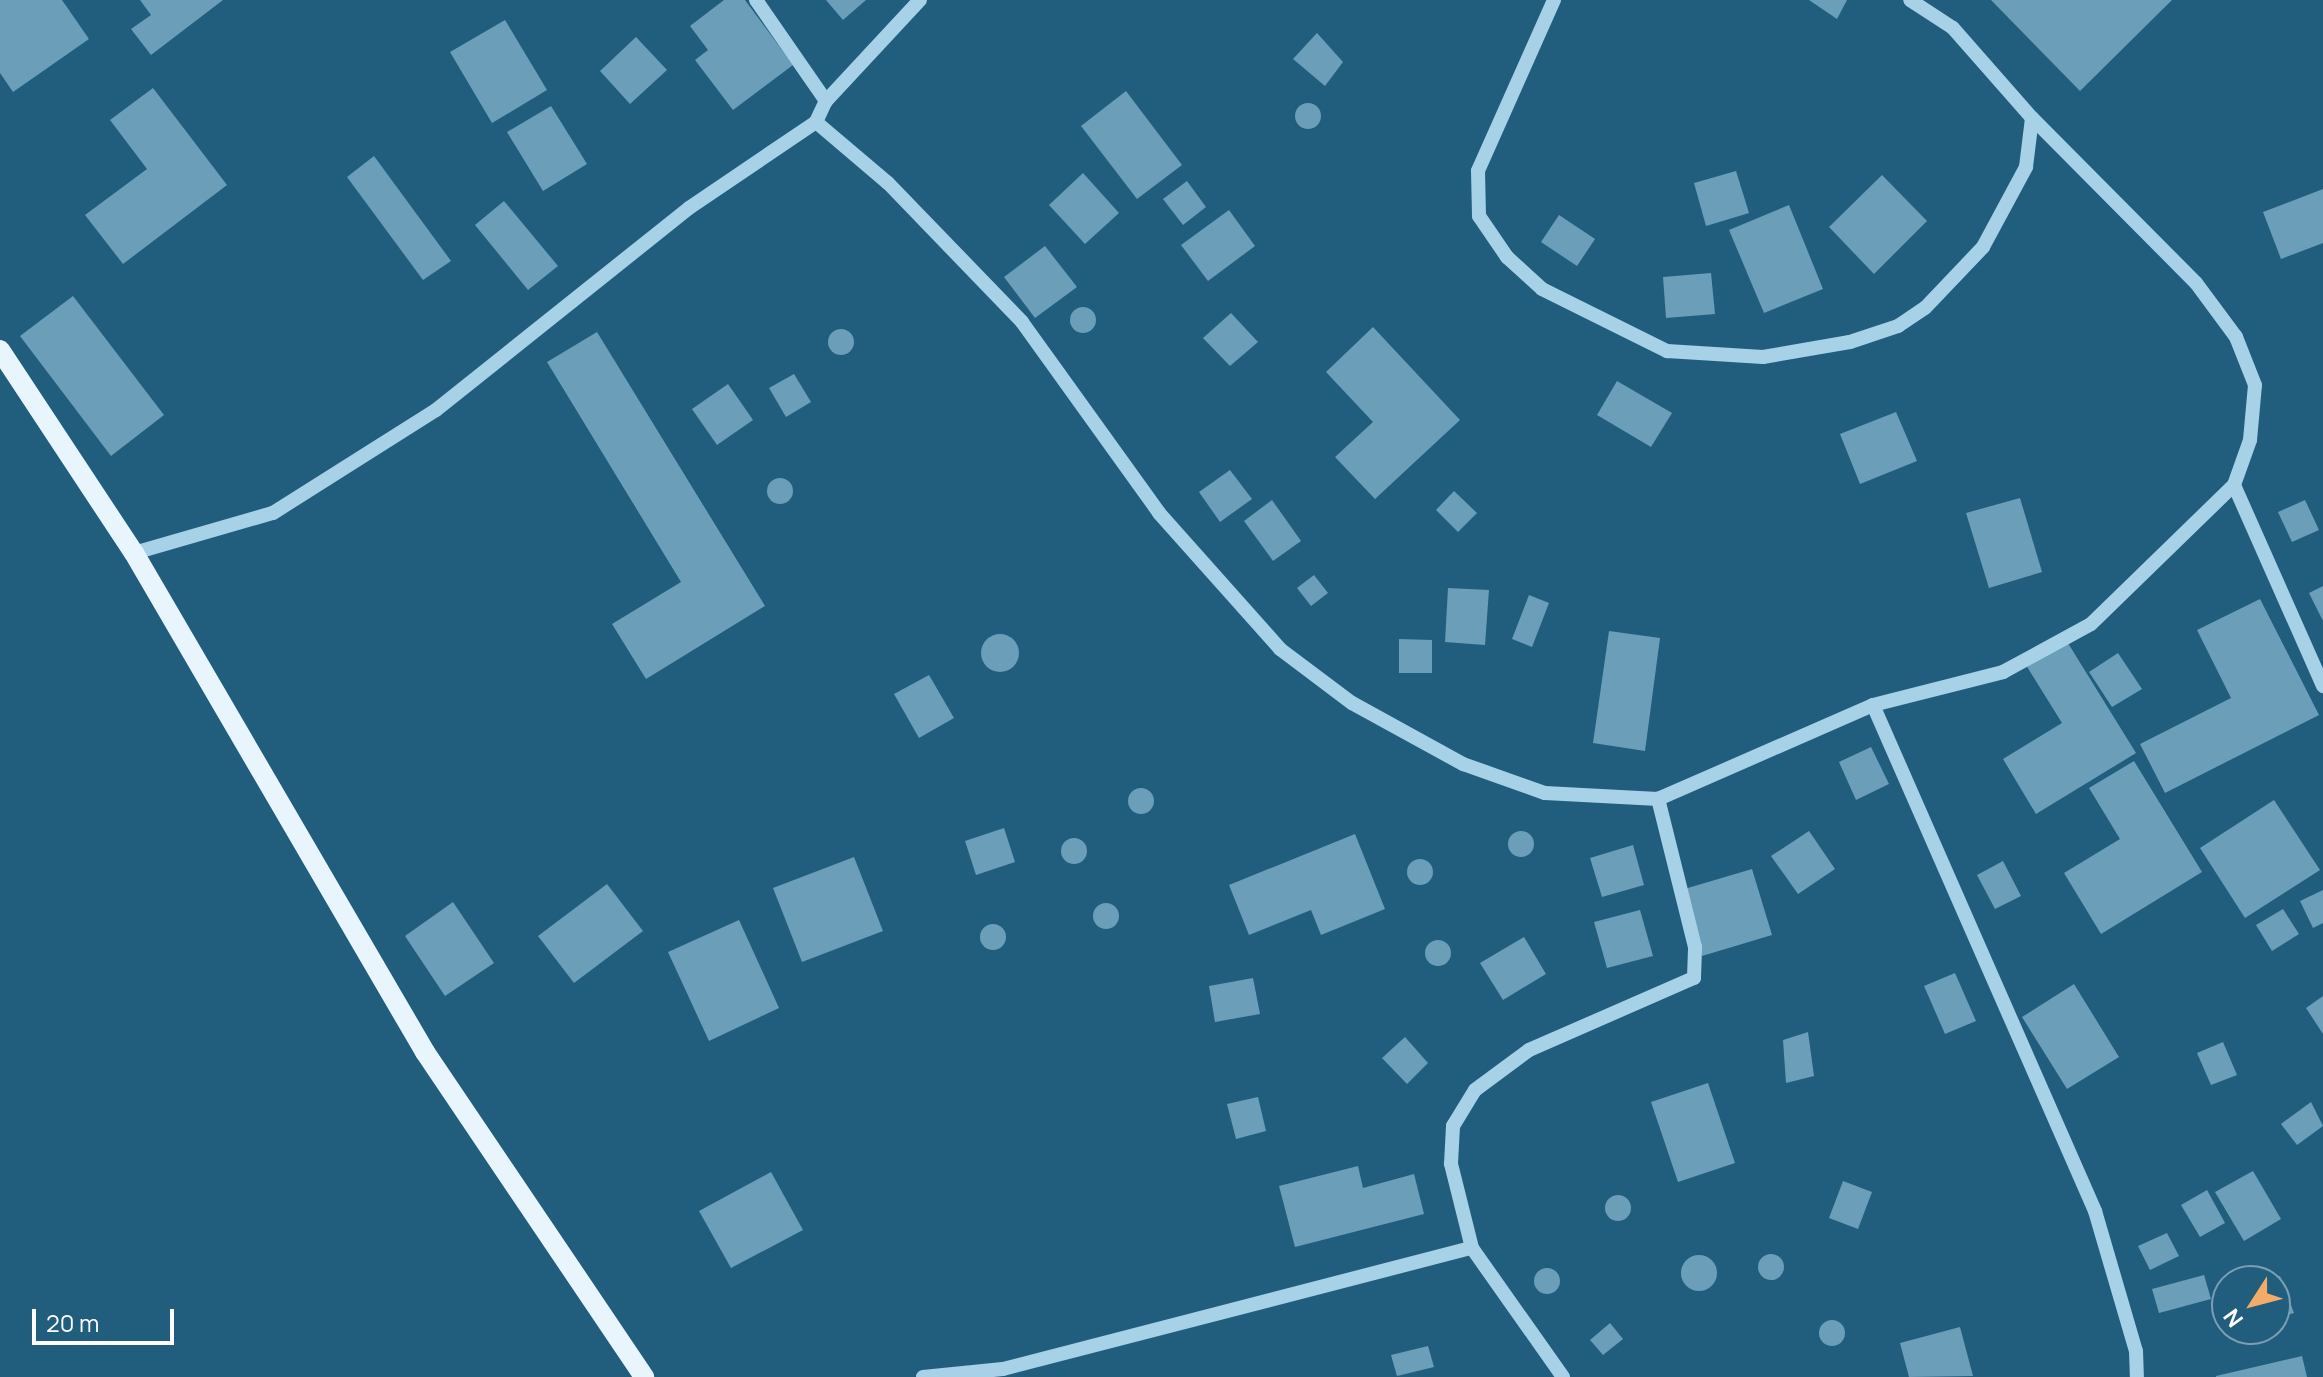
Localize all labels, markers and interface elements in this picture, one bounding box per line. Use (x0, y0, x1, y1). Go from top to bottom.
north arrow (2211, 1265, 2291, 1345)
scale bar (36, 1293, 178, 1343)
text: N (2216, 1303, 2250, 1333)
text: 20 m (46, 1306, 99, 1339)

